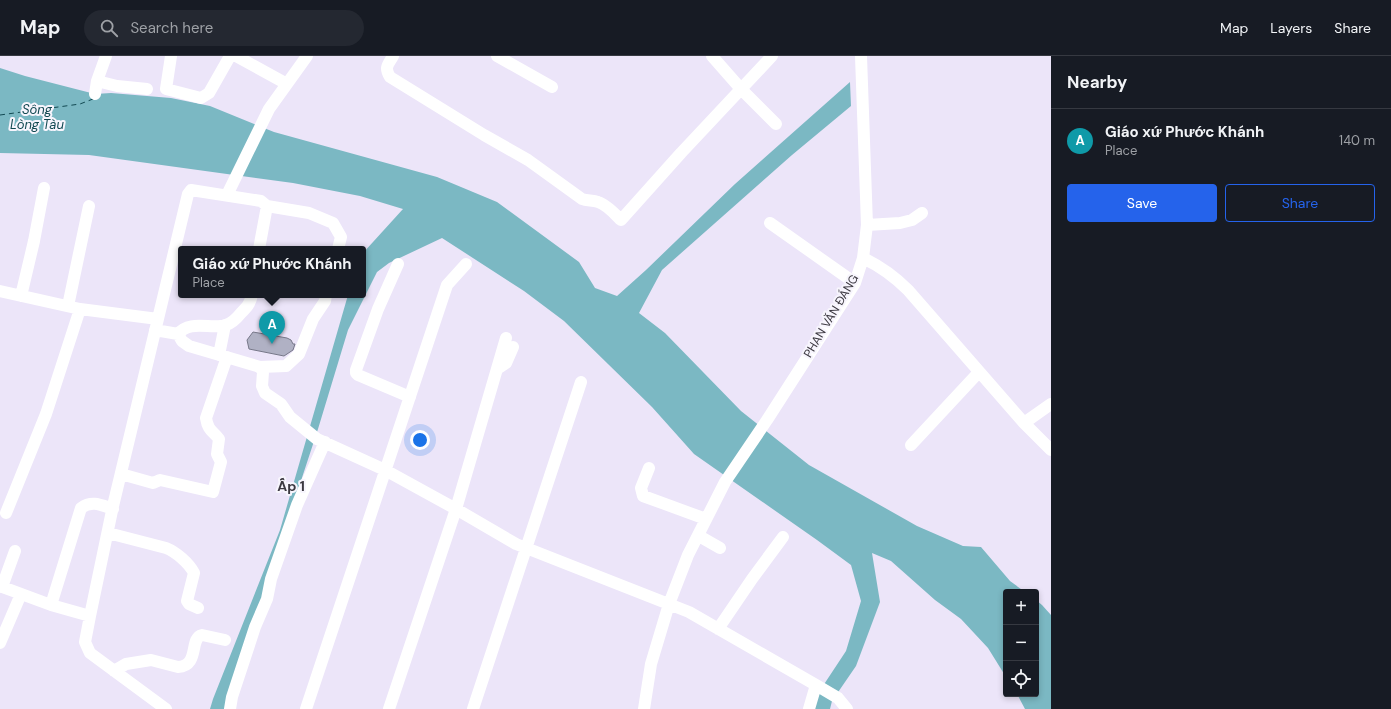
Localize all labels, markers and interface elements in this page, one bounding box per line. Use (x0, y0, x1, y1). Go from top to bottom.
search box (84, 10, 364, 46)
text: Map (20, 15, 60, 40)
icon: search (98, 17, 120, 39)
text: Search here (130, 18, 213, 38)
text: Map (1220, 19, 1248, 37)
text: Layers (1270, 19, 1312, 37)
text: Share (1334, 19, 1371, 37)
text: Nearby (1067, 71, 1127, 93)
water label: Sông Lòng Tàu (10, 101, 64, 133)
text: Giáo xứ Phước Khánh (1105, 122, 1264, 142)
text: A (1075, 132, 1085, 149)
text: 140 m (1339, 132, 1375, 149)
text: Place (1105, 142, 1137, 159)
button: Save (1067, 184, 1217, 222)
button: Share (1225, 184, 1375, 222)
popup (178, 246, 366, 298)
text: Giáo xứ Phước Khánh (192, 254, 352, 274)
street label: PHAN VĂN ĐÁNG (800, 272, 862, 360)
text: Place (192, 274, 225, 291)
pin: A (259, 311, 285, 344)
your location (410, 430, 430, 450)
district label: Ấp 1 (277, 477, 305, 495)
map controls (1003, 589, 1039, 697)
button: + (1003, 589, 1039, 625)
button: − (1003, 625, 1039, 661)
button: locate (1003, 661, 1039, 697)

